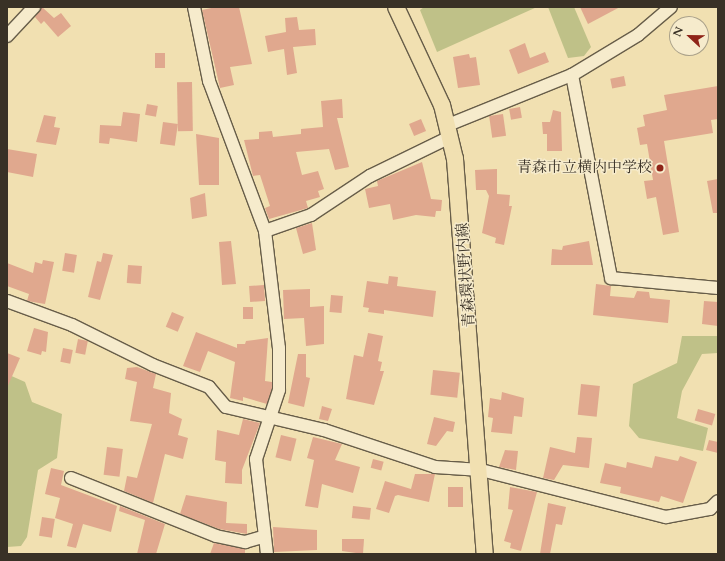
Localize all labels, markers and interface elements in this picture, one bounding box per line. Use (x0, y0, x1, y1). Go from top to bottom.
north arrow (669, 16, 709, 56)
text: N (670, 24, 687, 39)
place label: 青森市立横内中学校 (517, 159, 652, 177)
marker: 青森市立横内中学校 (655, 163, 665, 173)
street label: 青森環状野内線 (453, 222, 479, 328)

